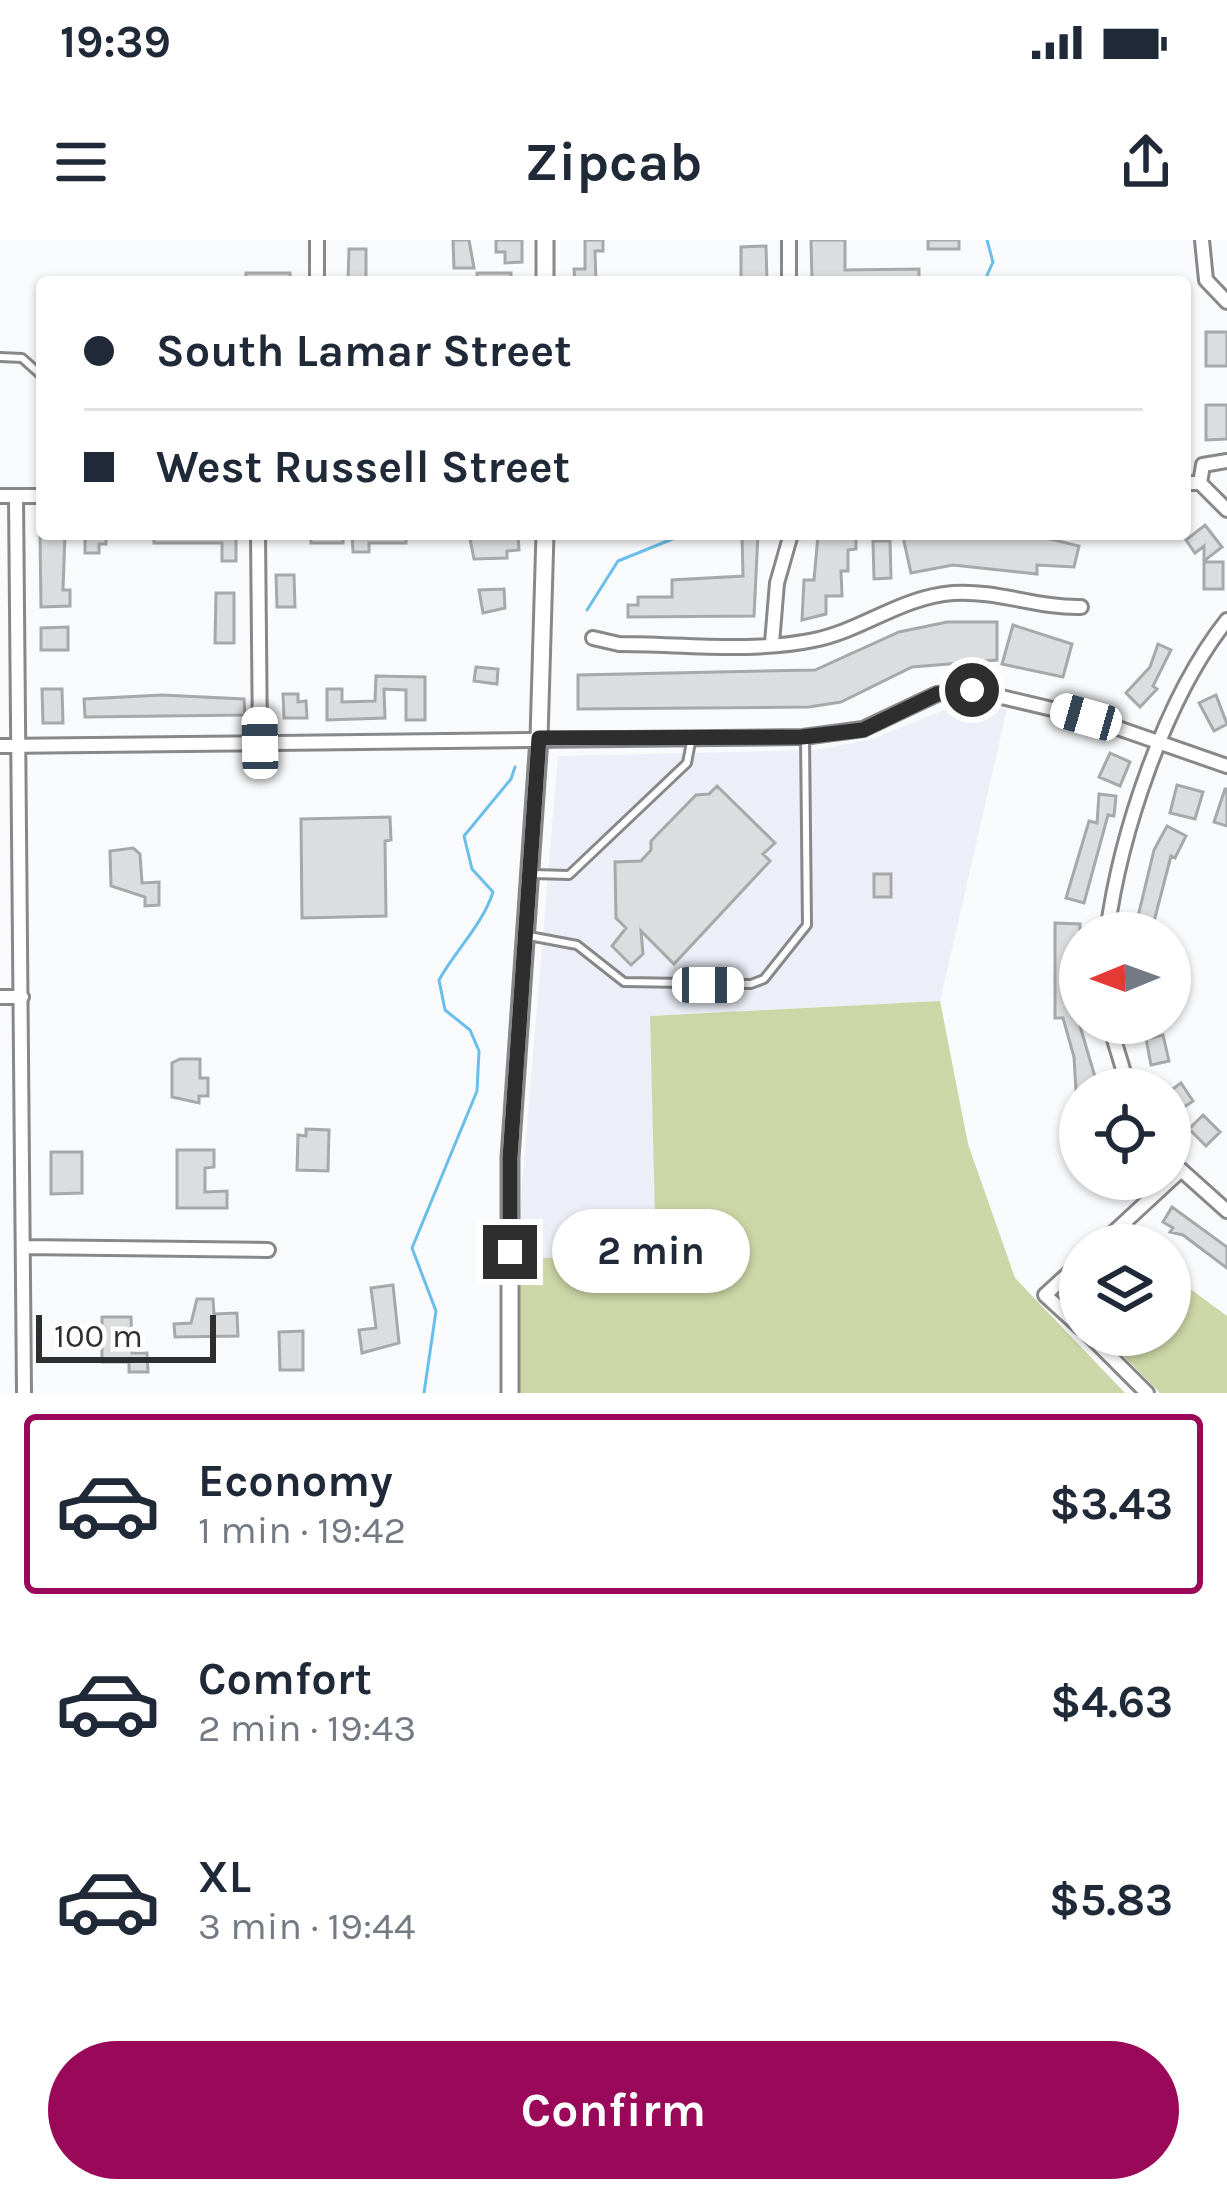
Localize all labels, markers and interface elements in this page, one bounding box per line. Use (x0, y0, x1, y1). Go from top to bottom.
text: 19:39 (60, 16, 171, 68)
icon: menu (48, 129, 114, 195)
icon: share (1113, 129, 1179, 195)
text: Zipcab (525, 130, 702, 194)
text: South Lamar Street (156, 325, 572, 377)
text: West Russell Street (156, 441, 570, 493)
route start (945, 663, 999, 717)
car (1046, 690, 1126, 744)
car (241, 707, 279, 779)
north arrow (1059, 912, 1191, 1044)
map controls (1059, 912, 1191, 1356)
car (672, 967, 744, 1003)
button: locate (1059, 1068, 1191, 1200)
callout: 2 min (552, 1210, 750, 1294)
button: layers (1059, 1224, 1191, 1356)
route end (483, 1225, 537, 1279)
text: 2 min (597, 1228, 705, 1274)
scale bar (36, 1309, 216, 1362)
text: 100 m (54, 1317, 143, 1355)
icon: car (54, 1450, 162, 1558)
text: Economy (198, 1455, 393, 1507)
text: $3.43 (1050, 1478, 1173, 1530)
text: 1 min · 19:42 (198, 1507, 406, 1553)
icon: car (54, 1648, 162, 1756)
text: Comfort (198, 1653, 372, 1705)
text: $4.63 (1050, 1676, 1173, 1728)
text: 2 min · 19:43 (198, 1705, 416, 1751)
icon: car (54, 1846, 162, 1954)
text: XL (198, 1851, 251, 1903)
text: $5.83 (1049, 1874, 1173, 1926)
text: 3 min · 19:44 (198, 1903, 415, 1949)
button: Confirm (48, 2041, 1179, 2179)

